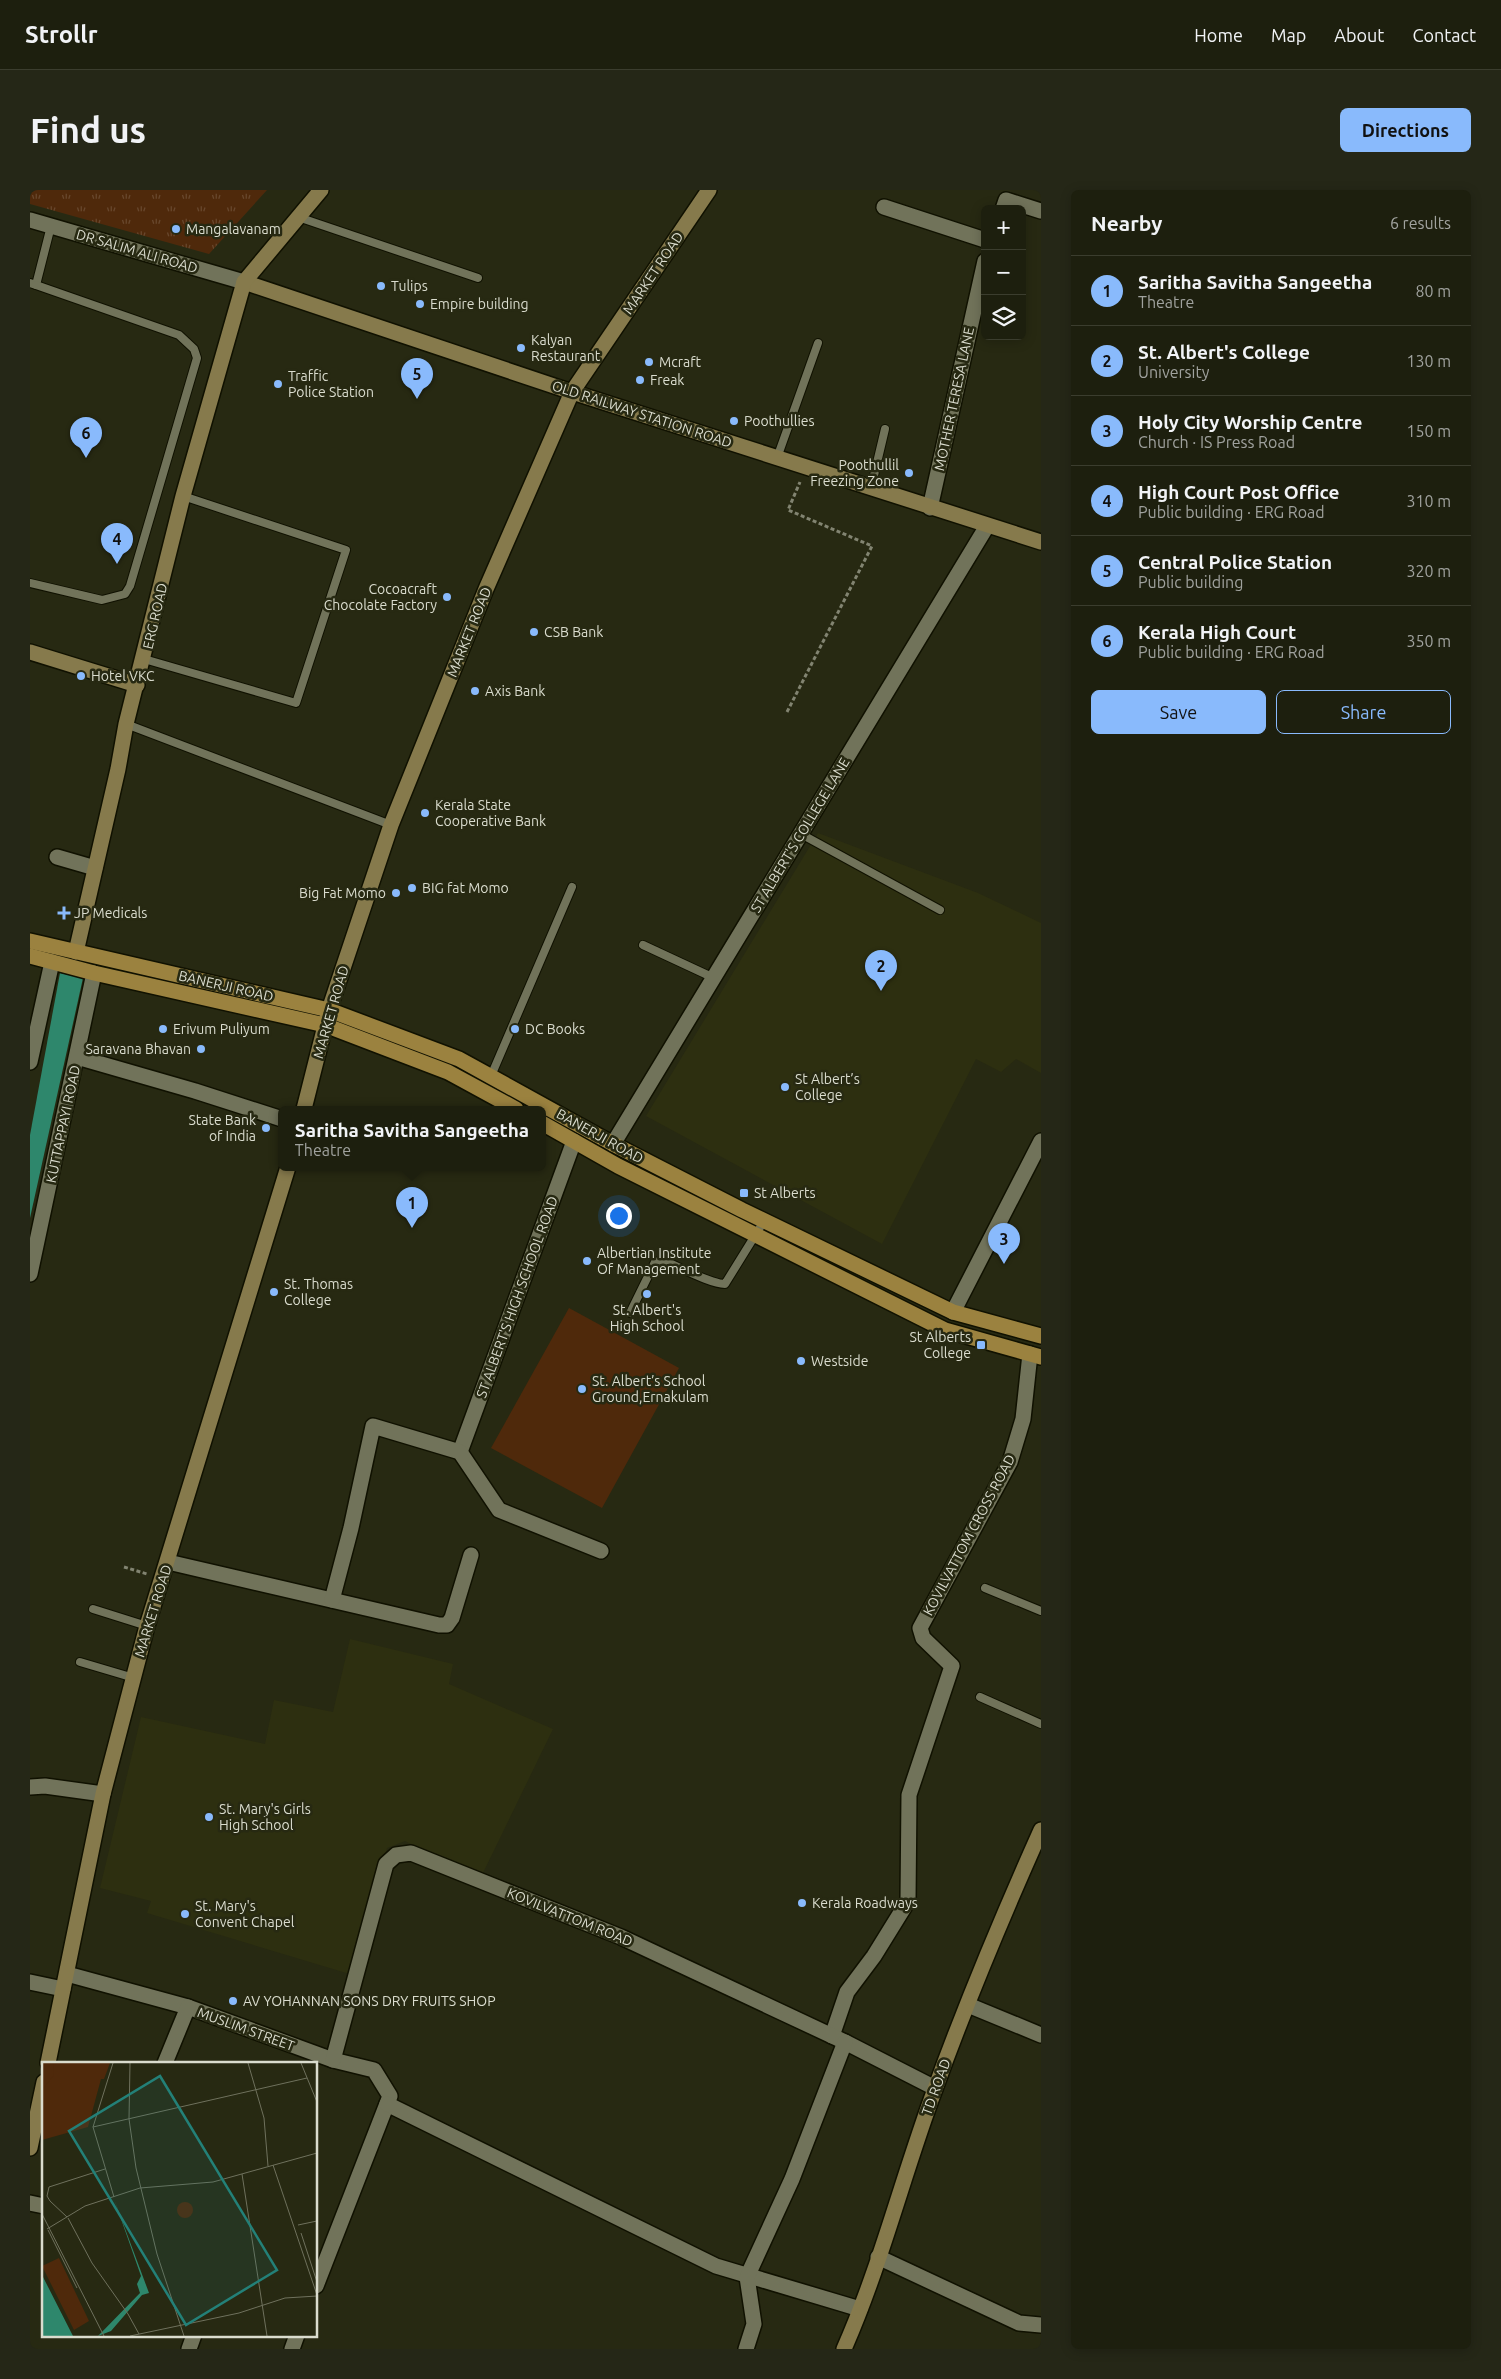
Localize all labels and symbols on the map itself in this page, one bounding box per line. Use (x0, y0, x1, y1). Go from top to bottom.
place label: Mangalavanam (186, 221, 281, 237)
marker: Mangalavanam (170, 223, 182, 235)
street label: DR SALIM ALI ROAD (74, 226, 200, 276)
street label: MARKET ROAD (620, 229, 686, 317)
place label: Tulips (391, 278, 428, 294)
marker: Tulips (375, 280, 387, 292)
place label: Empire building (430, 296, 529, 312)
marker: Empire building (414, 298, 426, 310)
street label: MOTHER TERESA LANE (931, 326, 977, 472)
place label: Kalyan Restaurant (531, 332, 601, 364)
marker: Kalyan Restaurant (515, 342, 527, 354)
place label: Mcraft (659, 354, 701, 370)
marker: Mcraft (643, 356, 655, 368)
pin: 5 (401, 358, 433, 399)
place label: Traffic Police Station (288, 368, 374, 400)
place label: Freak (650, 372, 684, 388)
marker: Freak (634, 374, 646, 386)
street label: OLD RAILWAY STATION ROAD (550, 377, 734, 451)
marker: Traffic Police Station (272, 378, 284, 390)
place label: Poothullies (744, 413, 815, 429)
marker: Poothullies (728, 415, 740, 427)
pin: 6 (70, 417, 102, 458)
place label: Poothullil Freezing Zone (810, 457, 899, 489)
marker: Poothullil Freezing Zone (903, 467, 915, 479)
pin: 4 (101, 523, 133, 564)
street label: ERG ROAD (140, 581, 170, 651)
place label: Cocoacraft Chocolate Factory (324, 581, 437, 613)
street label: MARKET ROAD (444, 584, 494, 679)
marker: Cocoacraft Chocolate Factory (441, 591, 453, 603)
place label: CSB Bank (544, 624, 603, 640)
marker: CSB Bank (528, 626, 540, 638)
place label: Hotel VKC (91, 668, 155, 684)
marker: Hotel VKC (75, 670, 87, 682)
place label: Axis Bank (485, 683, 545, 699)
marker: Axis Bank (469, 685, 481, 697)
street label: ST ALBERT'S COLLEGE LANE (747, 755, 853, 915)
place label: Kerala State Cooperative Bank (435, 797, 546, 829)
marker: Kerala State Cooperative Bank (419, 807, 431, 819)
place label: BIG fat Momo (422, 880, 509, 896)
marker: BIG fat Momo (406, 882, 418, 894)
place label: Big Fat Momo (299, 885, 386, 901)
marker: Big Fat Momo (390, 887, 402, 899)
place label: JP Medicals (74, 905, 147, 921)
marker: JP Medicals (58, 907, 70, 919)
pin: 2 (865, 950, 897, 991)
street label: MARKET ROAD (310, 964, 352, 1060)
street label: BANERJI ROAD (177, 967, 275, 1005)
place label: Erivum Puliyum (173, 1021, 270, 1037)
place label: DC Books (525, 1021, 585, 1037)
marker: Erivum Puliyum (157, 1023, 169, 1035)
marker: DC Books (509, 1023, 521, 1035)
place label: Saravana Bhavan (85, 1041, 191, 1057)
marker: Saravana Bhavan (195, 1043, 207, 1055)
street label: KUTTAPPAYI ROAD (43, 1064, 83, 1184)
place label: St Albert’s College (795, 1071, 860, 1103)
marker: St Albert’s College (779, 1081, 791, 1093)
street label: BANERJI ROAD (554, 1105, 646, 1167)
place label: State Bank of India (188, 1112, 256, 1144)
marker: State Bank of India (260, 1122, 272, 1134)
place label: St Alberts (754, 1185, 816, 1201)
pin: 1 (396, 1187, 428, 1228)
marker: St Alberts (738, 1187, 750, 1199)
street label: ST ALBERT'S HIGH SCHOOL ROAD (473, 1194, 561, 1400)
your location (606, 1203, 632, 1229)
pin: 3 (988, 1223, 1020, 1264)
place label: Albertian Institute Of Management (597, 1245, 712, 1277)
marker: Albertian Institute Of Management (581, 1255, 593, 1267)
place label: St. Thomas College (284, 1276, 353, 1308)
marker: St. Thomas College (268, 1286, 280, 1298)
marker: St. Albert's High School (641, 1288, 653, 1300)
place label: St. Albert's High School (610, 1302, 684, 1334)
place label: St Alberts College (909, 1329, 971, 1361)
marker: St Alberts College (975, 1339, 987, 1351)
place label: Westside (811, 1353, 868, 1369)
marker: Westside (795, 1355, 807, 1367)
place label: St. Albert’s School Ground,Ernakulam (592, 1373, 709, 1405)
marker: St. Albert’s School Ground,Ernakulam (576, 1383, 588, 1395)
street label: KOVILVATTOM CROSS ROAD (920, 1452, 1018, 1618)
street label: MARKET ROAD (131, 1563, 175, 1659)
place label: St. Mary's Girls High School (219, 1801, 311, 1833)
marker: St. Mary's Girls High School (203, 1811, 215, 1823)
street label: KOVILVATTOM ROAD (505, 1884, 635, 1950)
place label: Kerala Roadways (812, 1895, 918, 1911)
marker: Kerala Roadways (796, 1897, 808, 1909)
place label: St. Mary's Convent Chapel (195, 1898, 295, 1930)
marker: St. Mary's Convent Chapel (179, 1908, 191, 1920)
place label: AV YOHANNAN SONS DRY FRUITS SHOP (243, 1993, 496, 2009)
marker: AV YOHANNAN SONS DRY FRUITS SHOP (227, 1995, 239, 2007)
street label: MUSLIM STREET (195, 2004, 297, 2054)
street label: TD ROAD (918, 2056, 954, 2118)
inset map (42, 2062, 318, 2336)

